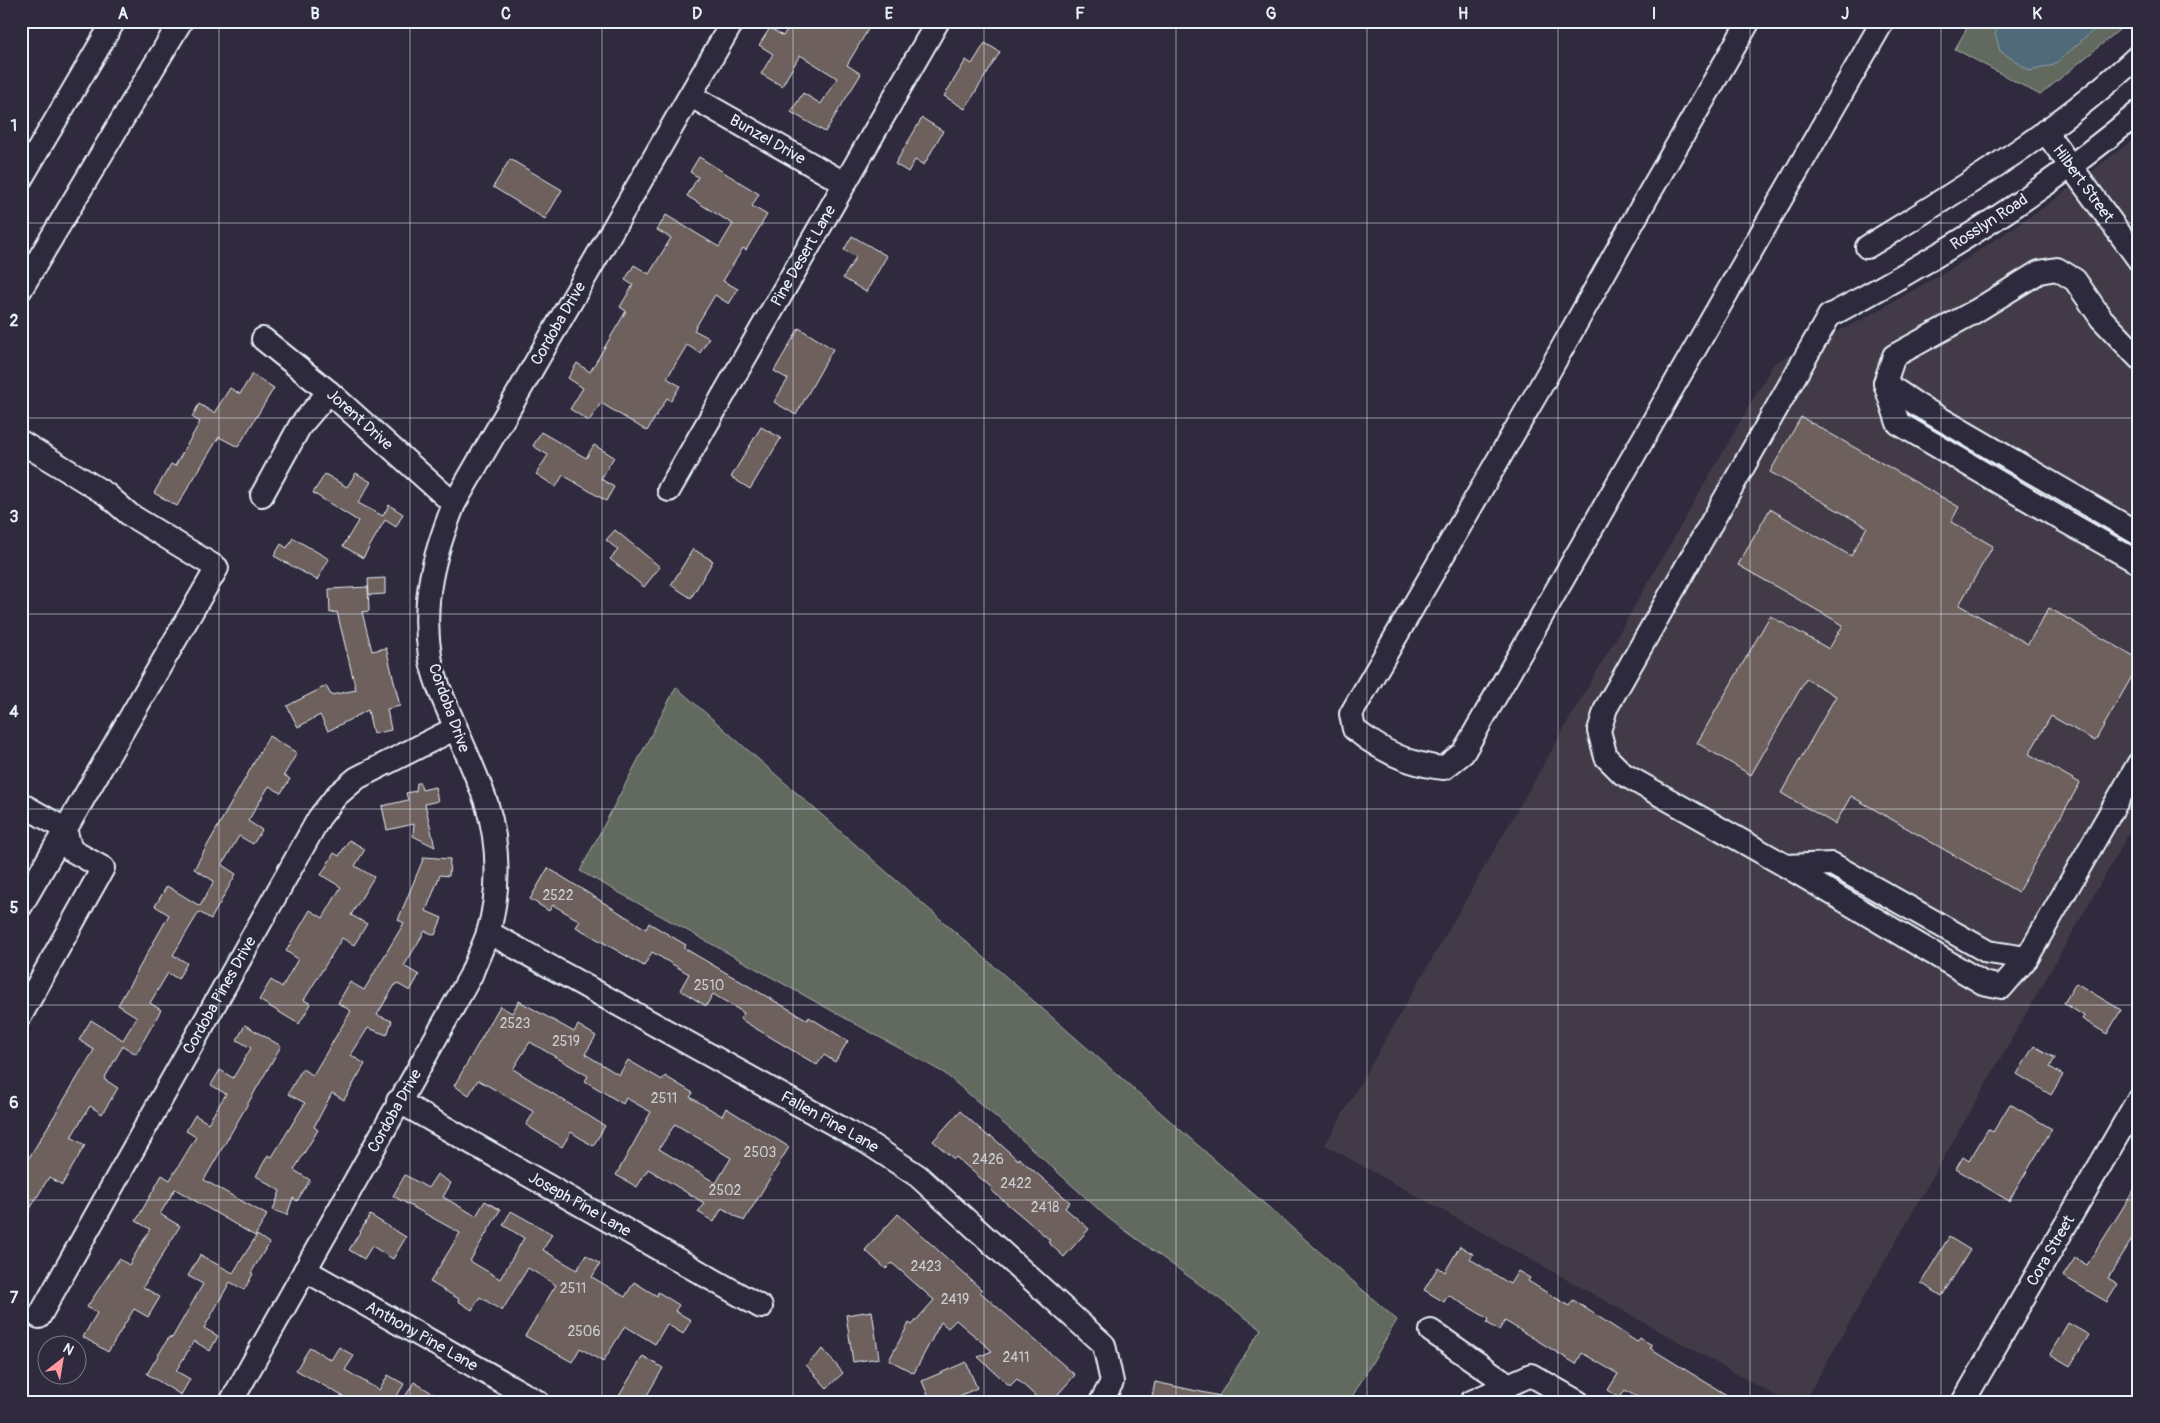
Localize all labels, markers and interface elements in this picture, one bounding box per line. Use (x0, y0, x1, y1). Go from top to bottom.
text: A (118, 4, 129, 24)
text: B (310, 4, 320, 24)
text: C (501, 4, 511, 24)
text: D (692, 4, 702, 24)
text: E (885, 4, 894, 24)
text: F (1075, 4, 1085, 24)
text: G (1266, 4, 1277, 24)
text: H (1458, 4, 1468, 24)
text: I (1652, 4, 1656, 24)
text: J (1841, 4, 1849, 24)
text: K (2032, 4, 2042, 24)
street label: Bunzel Drive (726, 110, 809, 169)
text: 1 (11, 116, 17, 136)
street label: Hilbert Street (2048, 141, 2119, 227)
street label: Rosslyn Road (1946, 190, 2032, 254)
street label: Pine Desert Lane (766, 201, 840, 310)
street label: Cordoba Drive (526, 278, 590, 369)
text: 2 (10, 311, 19, 331)
street label: Jorent Drive (322, 385, 397, 455)
text: 3 (10, 507, 19, 527)
street label: Cordoba Drive (424, 661, 474, 755)
text: 4 (9, 702, 19, 722)
house number: 2522 (542, 887, 574, 904)
text: 5 (10, 898, 19, 918)
street label: Cordoba Pines Drive (179, 933, 261, 1058)
house number: 2510 (694, 977, 724, 994)
house number: 2523 (500, 1015, 530, 1032)
house number: 2519 (552, 1033, 580, 1050)
street label: Cordoba Drive (363, 1065, 426, 1156)
street label: Fallen Pine Lane (777, 1087, 883, 1157)
house number: 2511 (651, 1090, 677, 1107)
text: 6 (9, 1093, 19, 1113)
house number: 2503 (744, 1144, 777, 1161)
house number: 2426 (972, 1151, 1004, 1168)
street label: Joseph Pine Lane (525, 1167, 635, 1241)
house number: 2422 (1000, 1175, 1032, 1192)
house number: 2502 (709, 1182, 742, 1199)
house number: 2418 (1031, 1199, 1059, 1216)
street label: Cora Street (2022, 1211, 2079, 1290)
house number: 2423 (910, 1258, 942, 1275)
house number: 2511 (560, 1280, 586, 1297)
text: 7 (10, 1288, 19, 1308)
house number: 2419 (941, 1291, 969, 1308)
street label: Anthony Pine Lane (362, 1296, 481, 1376)
house number: 2506 (567, 1323, 601, 1340)
north arrow (38, 1336, 88, 1386)
text: N (60, 1340, 77, 1359)
house number: 2411 (1003, 1349, 1029, 1366)

